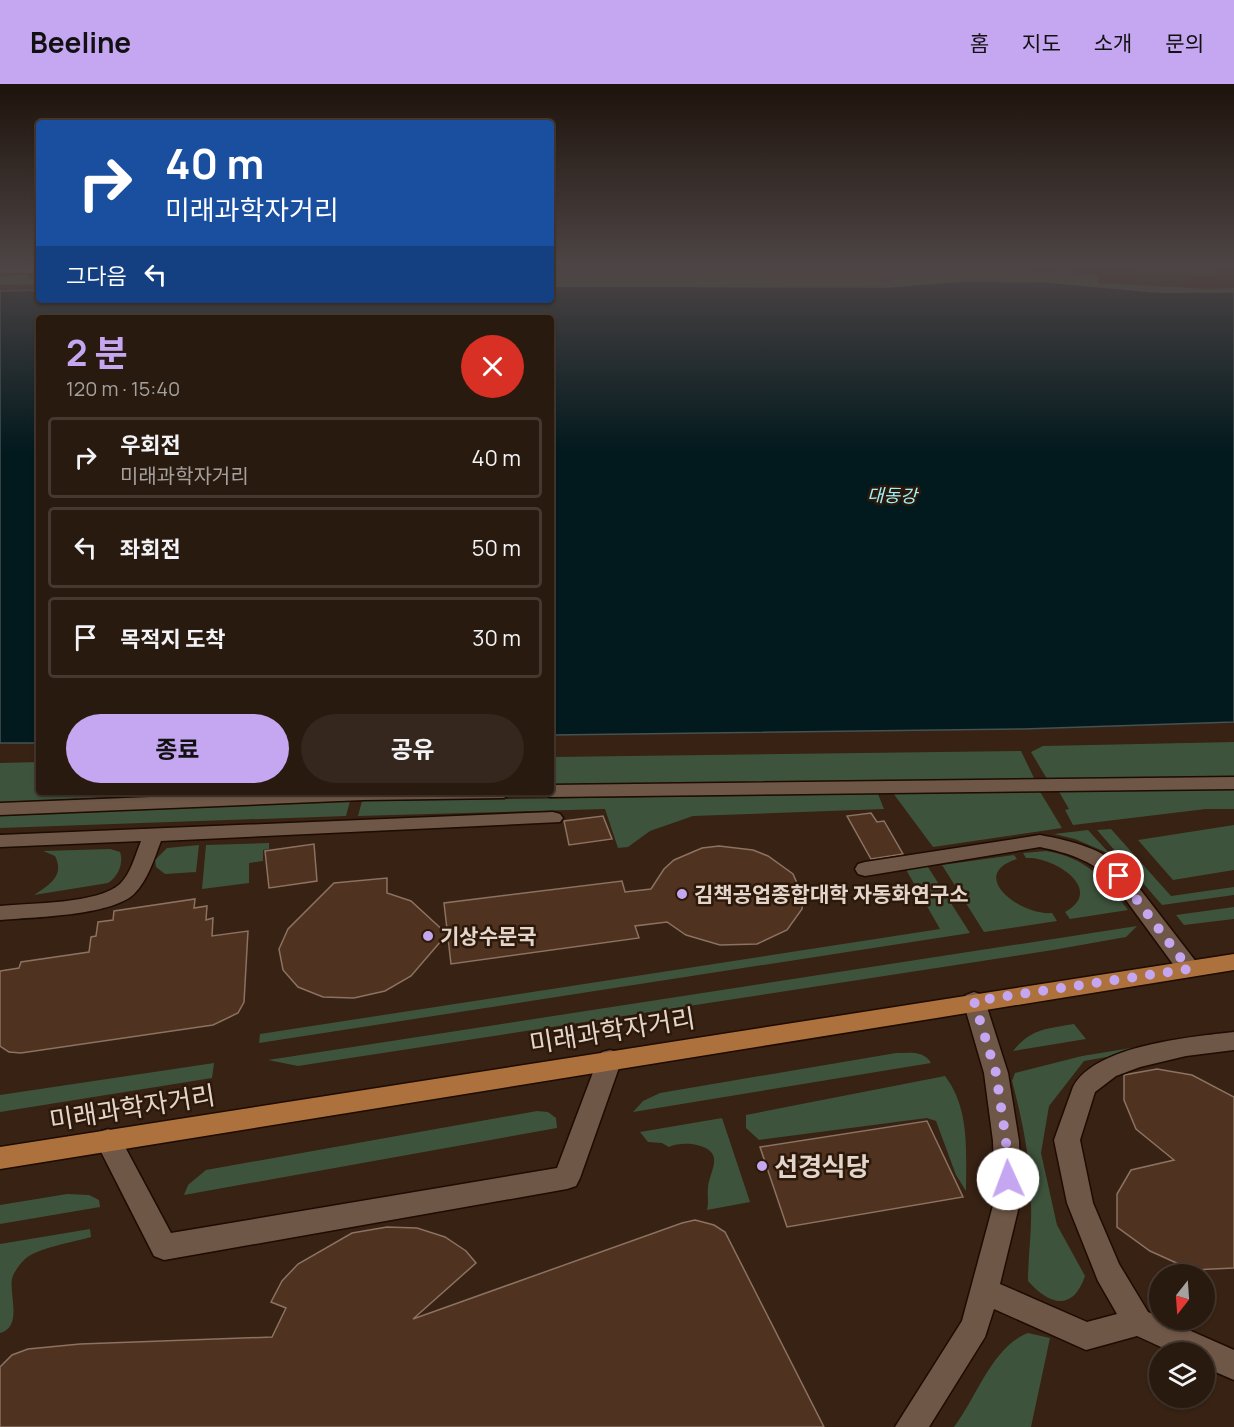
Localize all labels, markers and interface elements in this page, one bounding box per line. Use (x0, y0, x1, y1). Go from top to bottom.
text: Beeline (30, 23, 131, 61)
text: 홈 (970, 29, 989, 57)
text: 지도 (1022, 29, 1061, 57)
text: 소개 (1094, 29, 1132, 57)
text: 문의 (1165, 29, 1204, 57)
text: 40 m (165, 134, 264, 192)
icon: right (66, 144, 144, 222)
text: 미래과학자거리 (165, 191, 339, 228)
icon: left (139, 258, 172, 291)
text: 그다음 (66, 261, 127, 291)
text: 2 분 (66, 328, 128, 377)
button: close (461, 335, 524, 398)
text: 120 m · 15:40 (66, 375, 180, 402)
text: 우회전 (120, 430, 181, 460)
icon: right (69, 441, 102, 474)
text: 40 m (472, 443, 521, 473)
text: 미래과학자거리 (120, 462, 249, 489)
water label: 대동강 (867, 483, 919, 507)
icon: left (69, 531, 102, 564)
text: 50 m (472, 533, 521, 563)
text: 좌회전 (120, 534, 181, 564)
icon: arrive (69, 621, 102, 654)
text: 30 m (472, 623, 521, 653)
text: 목적지 도착 (120, 624, 226, 654)
button: 종료 (66, 714, 289, 783)
button: 공유 (301, 714, 524, 783)
pin (1093, 850, 1144, 901)
icon: arrive (1102, 859, 1135, 892)
place label: 김책공업종합대학 자동화연구소 (694, 880, 969, 908)
marker: 김책공업종합대학 자동화연구소 (675, 887, 689, 901)
place label: 기상수문국 (440, 922, 537, 950)
marker: 기상수문국 (421, 929, 435, 943)
street label: 미래과학자거리 (526, 999, 698, 1061)
street label: 미래과학자거리 (46, 1076, 218, 1138)
position arrow (976, 1147, 1040, 1211)
place label: 선경식당 (774, 1148, 870, 1184)
marker: 선경식당 (755, 1159, 769, 1173)
north arrow (1149, 1264, 1215, 1330)
map controls (1149, 1264, 1215, 1408)
button: layers (1149, 1342, 1215, 1408)

